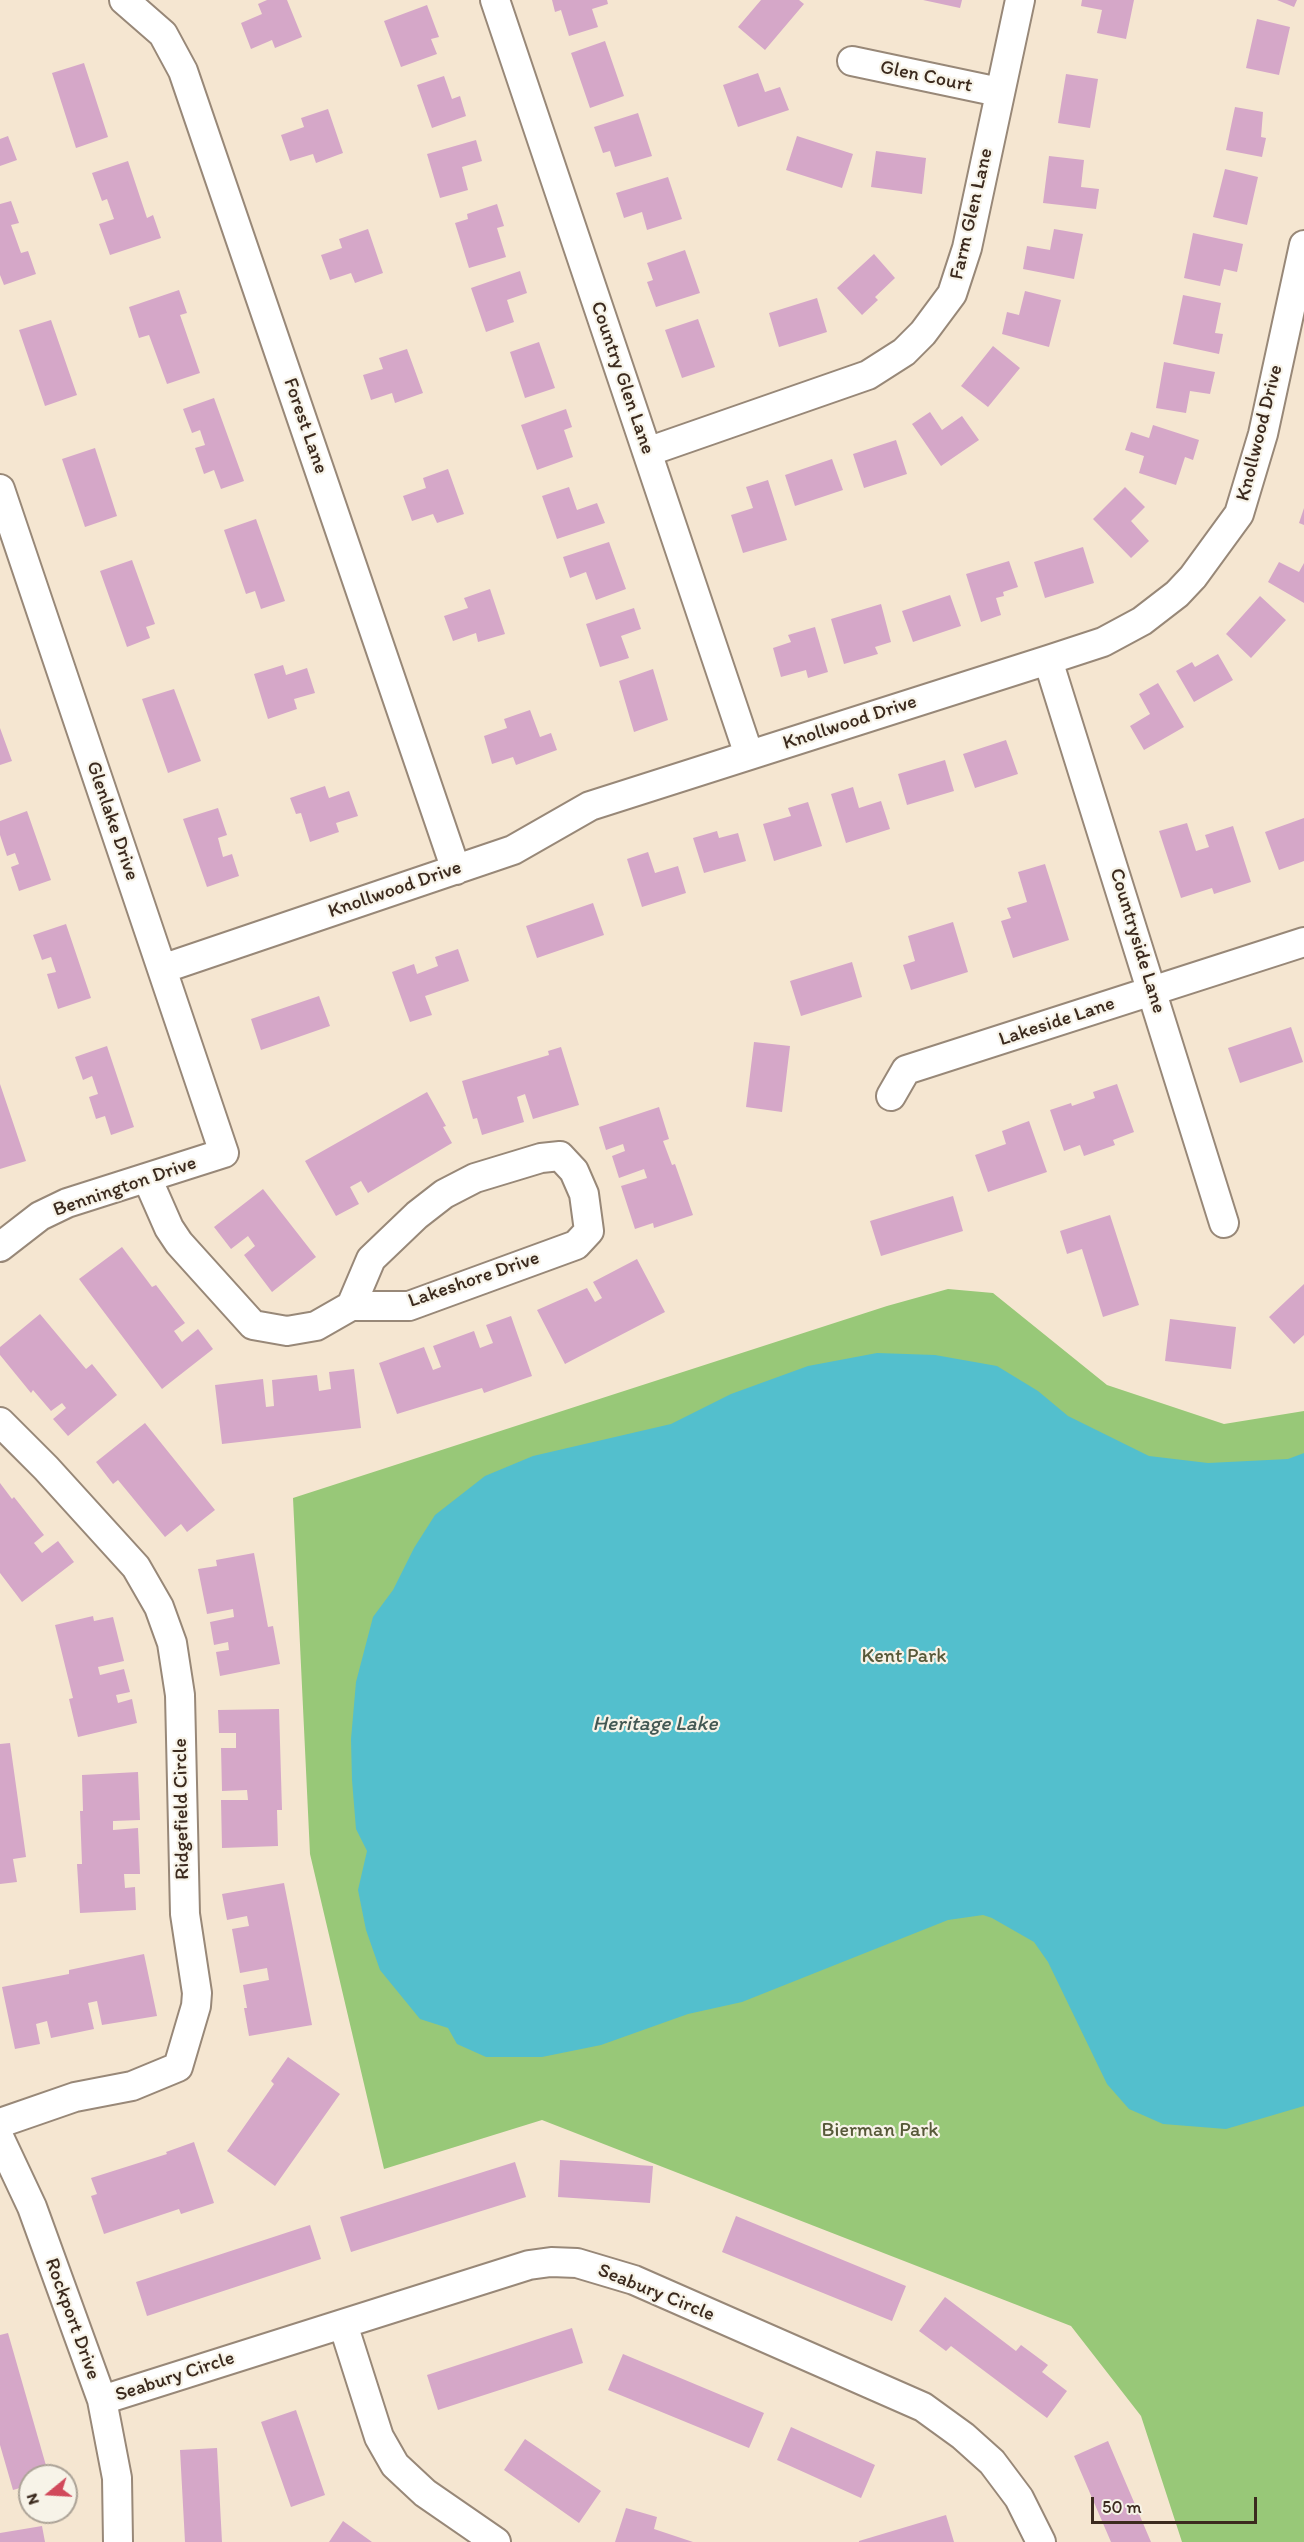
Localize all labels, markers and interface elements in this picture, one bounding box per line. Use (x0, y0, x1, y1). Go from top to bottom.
street label: Glen Court (878, 56, 974, 98)
street label: Farm Glen Lane (945, 146, 999, 282)
street label: Country Glen Lane (585, 298, 659, 458)
street label: Knollwood Drive (1231, 362, 1289, 504)
street label: Forest Lane (277, 375, 333, 477)
street label: Knollwood Drive (780, 690, 920, 756)
street label: Glenlake Drive (80, 758, 144, 884)
street label: Knollwood Drive (325, 856, 465, 924)
street label: Countryside Lane (1104, 866, 1170, 1016)
street label: Lakeside Lane (996, 992, 1118, 1052)
street label: Bennington Drive (50, 1151, 200, 1223)
street label: Lakeshore Drive (405, 1246, 543, 1314)
park label: Kent Park (862, 1645, 946, 1669)
water label: Heritage Lake (593, 1712, 717, 1738)
street label: Ridgefield Circle (169, 1738, 195, 1880)
park label: Bierman Park (821, 2119, 939, 2143)
street label: Rockport Drive (39, 2255, 105, 2383)
street label: Seabury Circle (594, 2259, 718, 2327)
street label: Seabury Circle (112, 2346, 238, 2408)
north arrow (18, 2464, 78, 2524)
scale bar (1094, 2485, 1260, 2523)
text: N (22, 2491, 43, 2507)
text: 50 m (1102, 2496, 1142, 2518)

